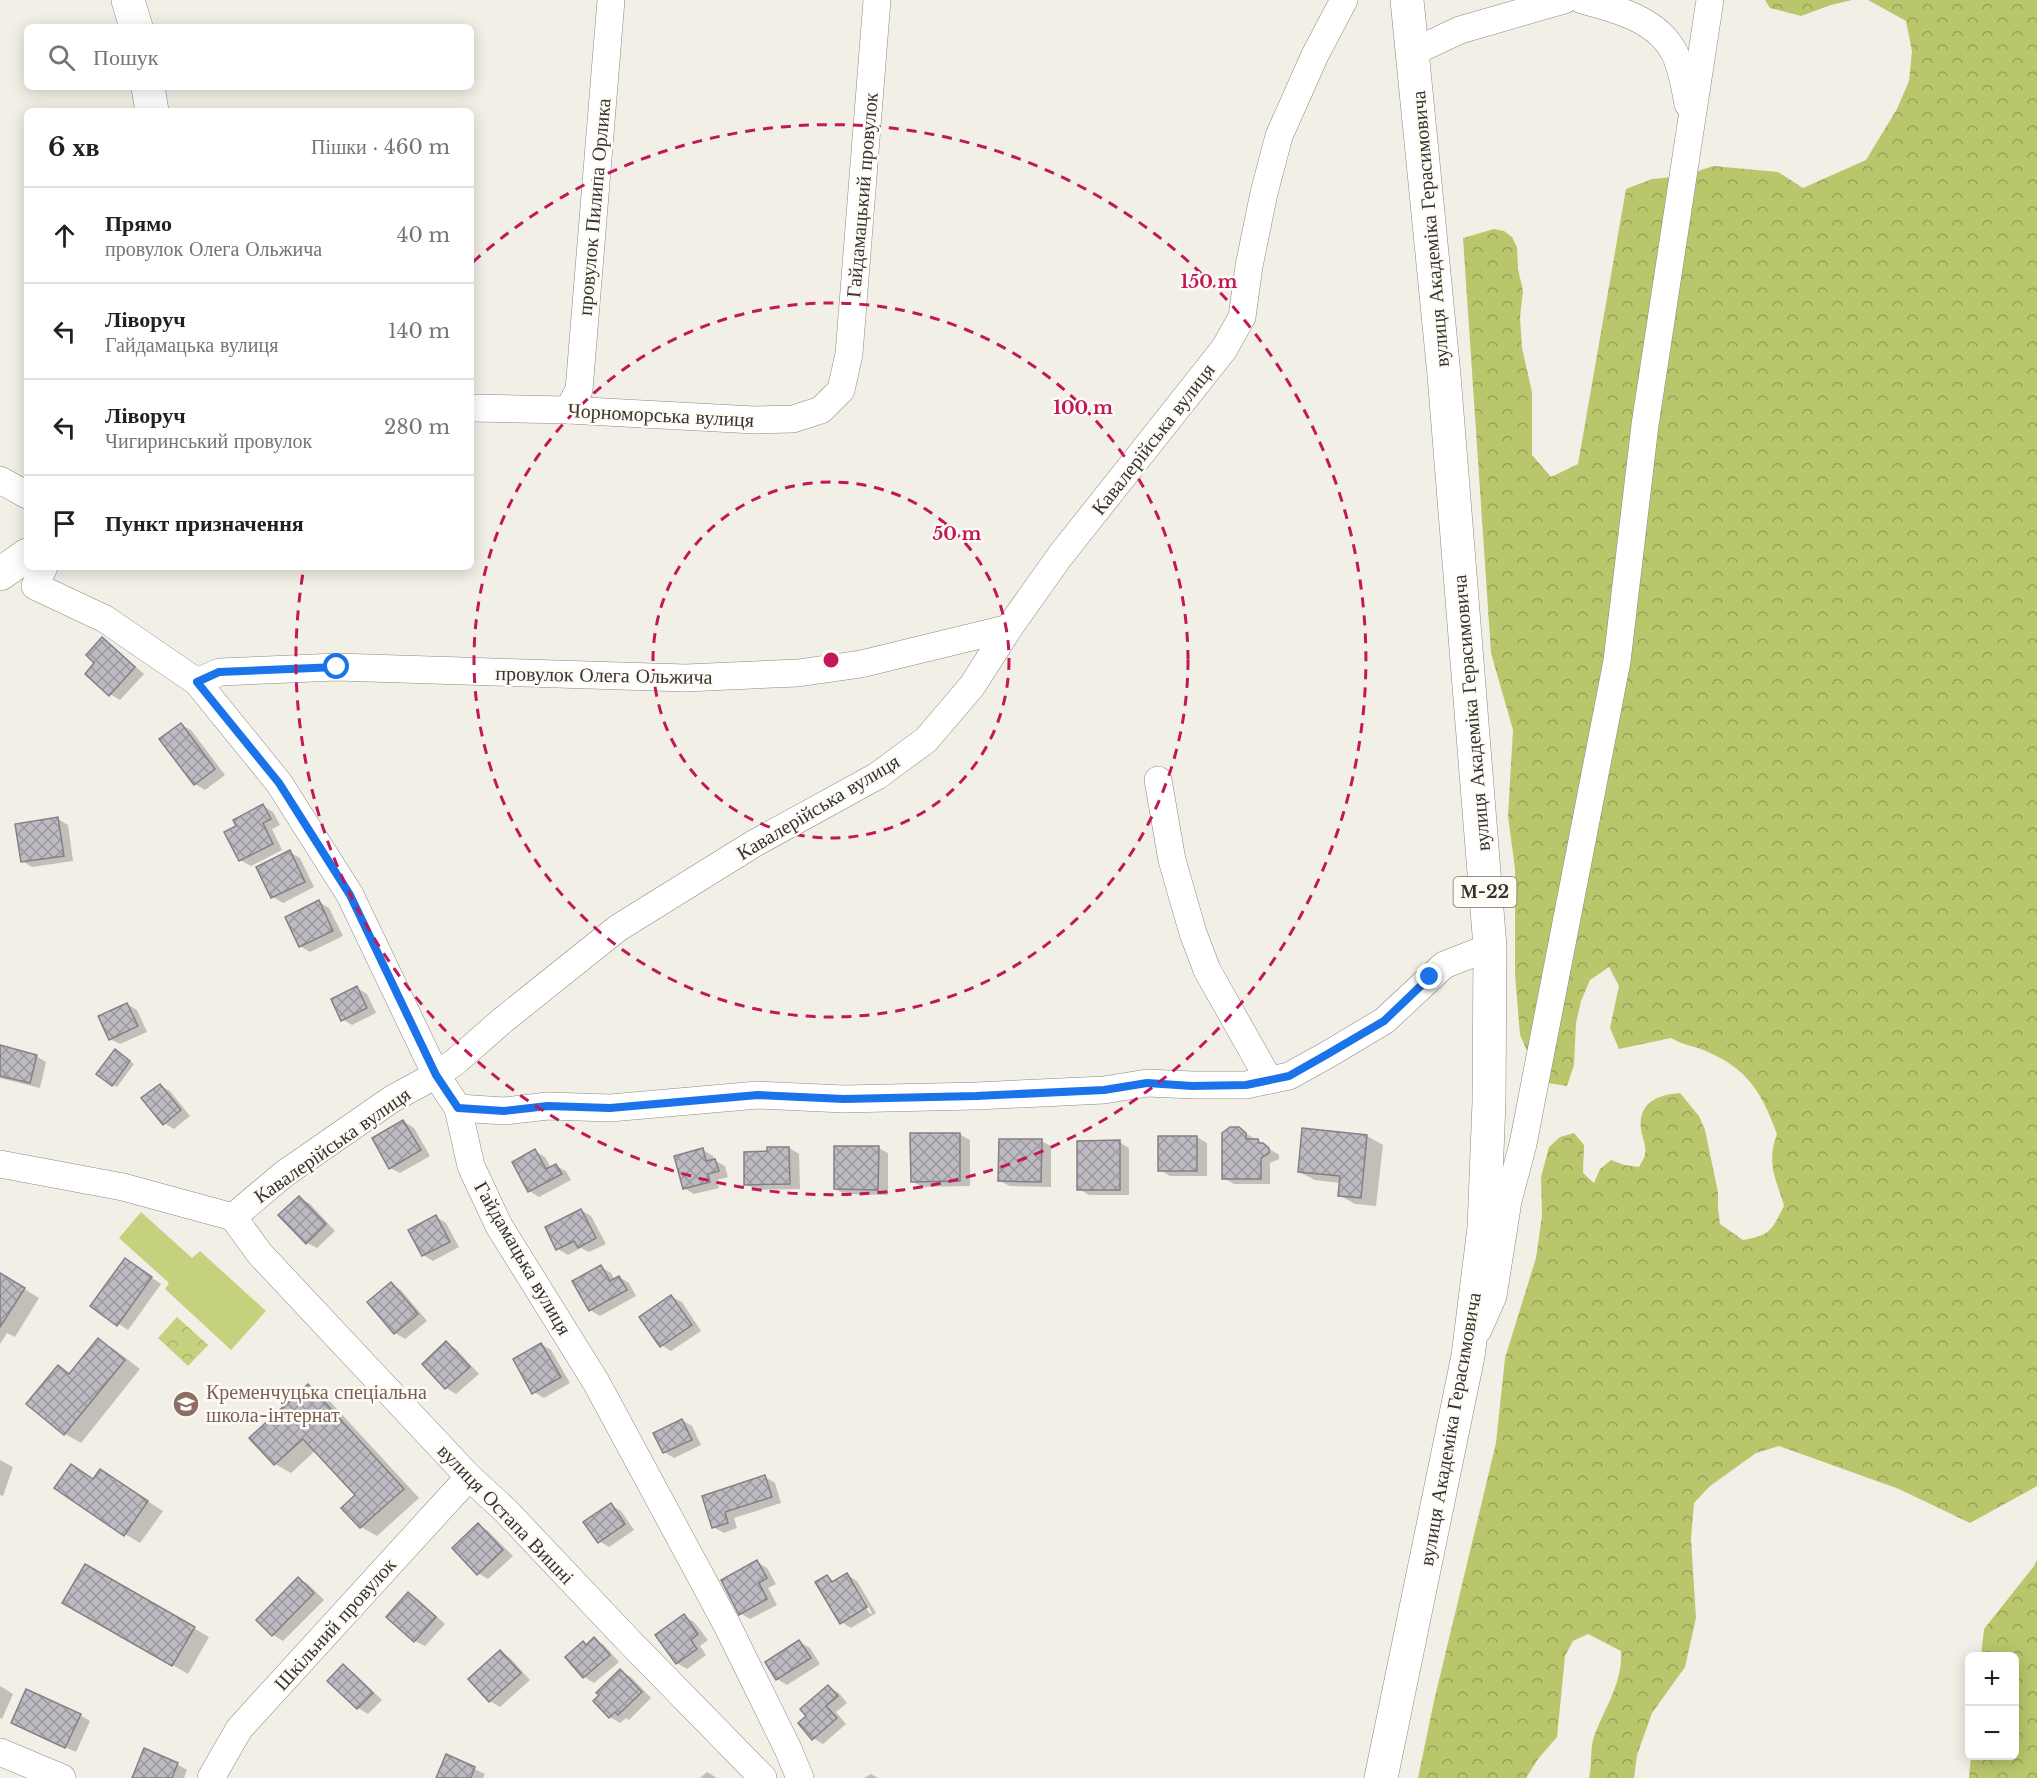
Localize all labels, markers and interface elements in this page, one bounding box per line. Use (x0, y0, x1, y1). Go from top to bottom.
search box (24, 24, 474, 90)
icon: search (45, 41, 78, 74)
text: Пошук (93, 44, 159, 71)
street label: вулиця Академіка Герасимовича (1406, 90, 1454, 368)
street label: Гайдамацький провулок (841, 91, 883, 299)
street label: провулок Пилипа Орлика (573, 97, 615, 317)
text: 6 хв (48, 131, 99, 163)
text: Пішки · 460 m (311, 135, 450, 159)
text: Прямо (105, 210, 172, 237)
icon: ahead (48, 219, 81, 252)
text: 40 m (397, 223, 450, 247)
text: провулок Олега Ольжича (105, 237, 322, 261)
text: 150 m (1181, 271, 1238, 293)
text: Ліворуч (105, 306, 186, 333)
icon: left (48, 315, 81, 348)
text: 140 m (388, 319, 450, 343)
text: Гайдамацька вулиця (105, 333, 278, 357)
street label: Кавалерійська вулиця (1086, 358, 1220, 520)
text: 100 m (1053, 397, 1113, 419)
street label: Чорноморська вулиця (567, 398, 755, 432)
text: Ліворуч (105, 402, 186, 429)
icon: left (48, 411, 81, 444)
text: 280 m (384, 415, 450, 439)
text: Чигиринський провулок (105, 429, 312, 453)
icon: arrive (48, 507, 81, 540)
text: Пункт призначення (105, 510, 304, 537)
text: 50 m (933, 523, 982, 545)
street label: вулиця Академіка Герасимовича (1447, 574, 1495, 852)
centre of rings (821, 650, 841, 670)
route start (323, 653, 349, 679)
street label: провулок Олега Ольжича (495, 661, 713, 689)
street label: Кавалерійська вулиця (732, 749, 904, 865)
road number: М-22 (1454, 877, 1516, 907)
route end (1416, 963, 1442, 989)
street label: Кавалерійська вулиця (249, 1082, 415, 1208)
street label: Гайдамацька вулиця (469, 1177, 577, 1339)
street label: вулиця Академіка Герасимовича (1414, 1290, 1486, 1568)
place label: Кременчуцька спеціальна школа-інтернат (206, 1380, 427, 1427)
school or university icon: Кременчуцька спеціальна школа-інтернат (171, 1389, 201, 1419)
street label: вулиця Остапа Вишні (433, 1439, 580, 1590)
street label: Шкільний провулок (269, 1552, 401, 1695)
map controls (1965, 1652, 2019, 1760)
button: + (1965, 1652, 2019, 1706)
button: − (1965, 1706, 2019, 1760)

